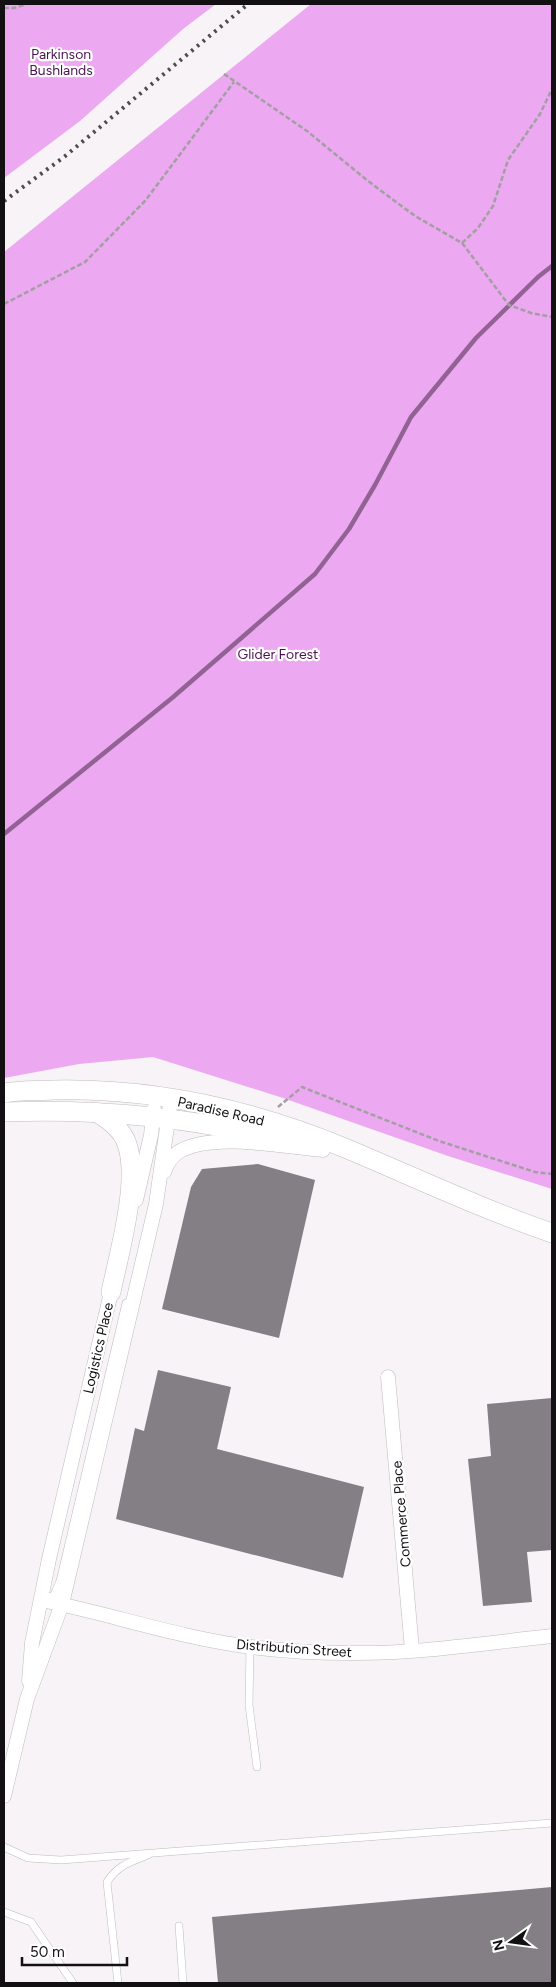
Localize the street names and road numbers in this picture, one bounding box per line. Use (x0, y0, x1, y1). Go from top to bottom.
street label: Paradise Road (176, 1093, 266, 1130)
street label: Logistics Place (80, 1301, 117, 1395)
street label: Commerce Place (388, 1460, 415, 1568)
street label: Distribution Street (236, 1636, 352, 1661)

